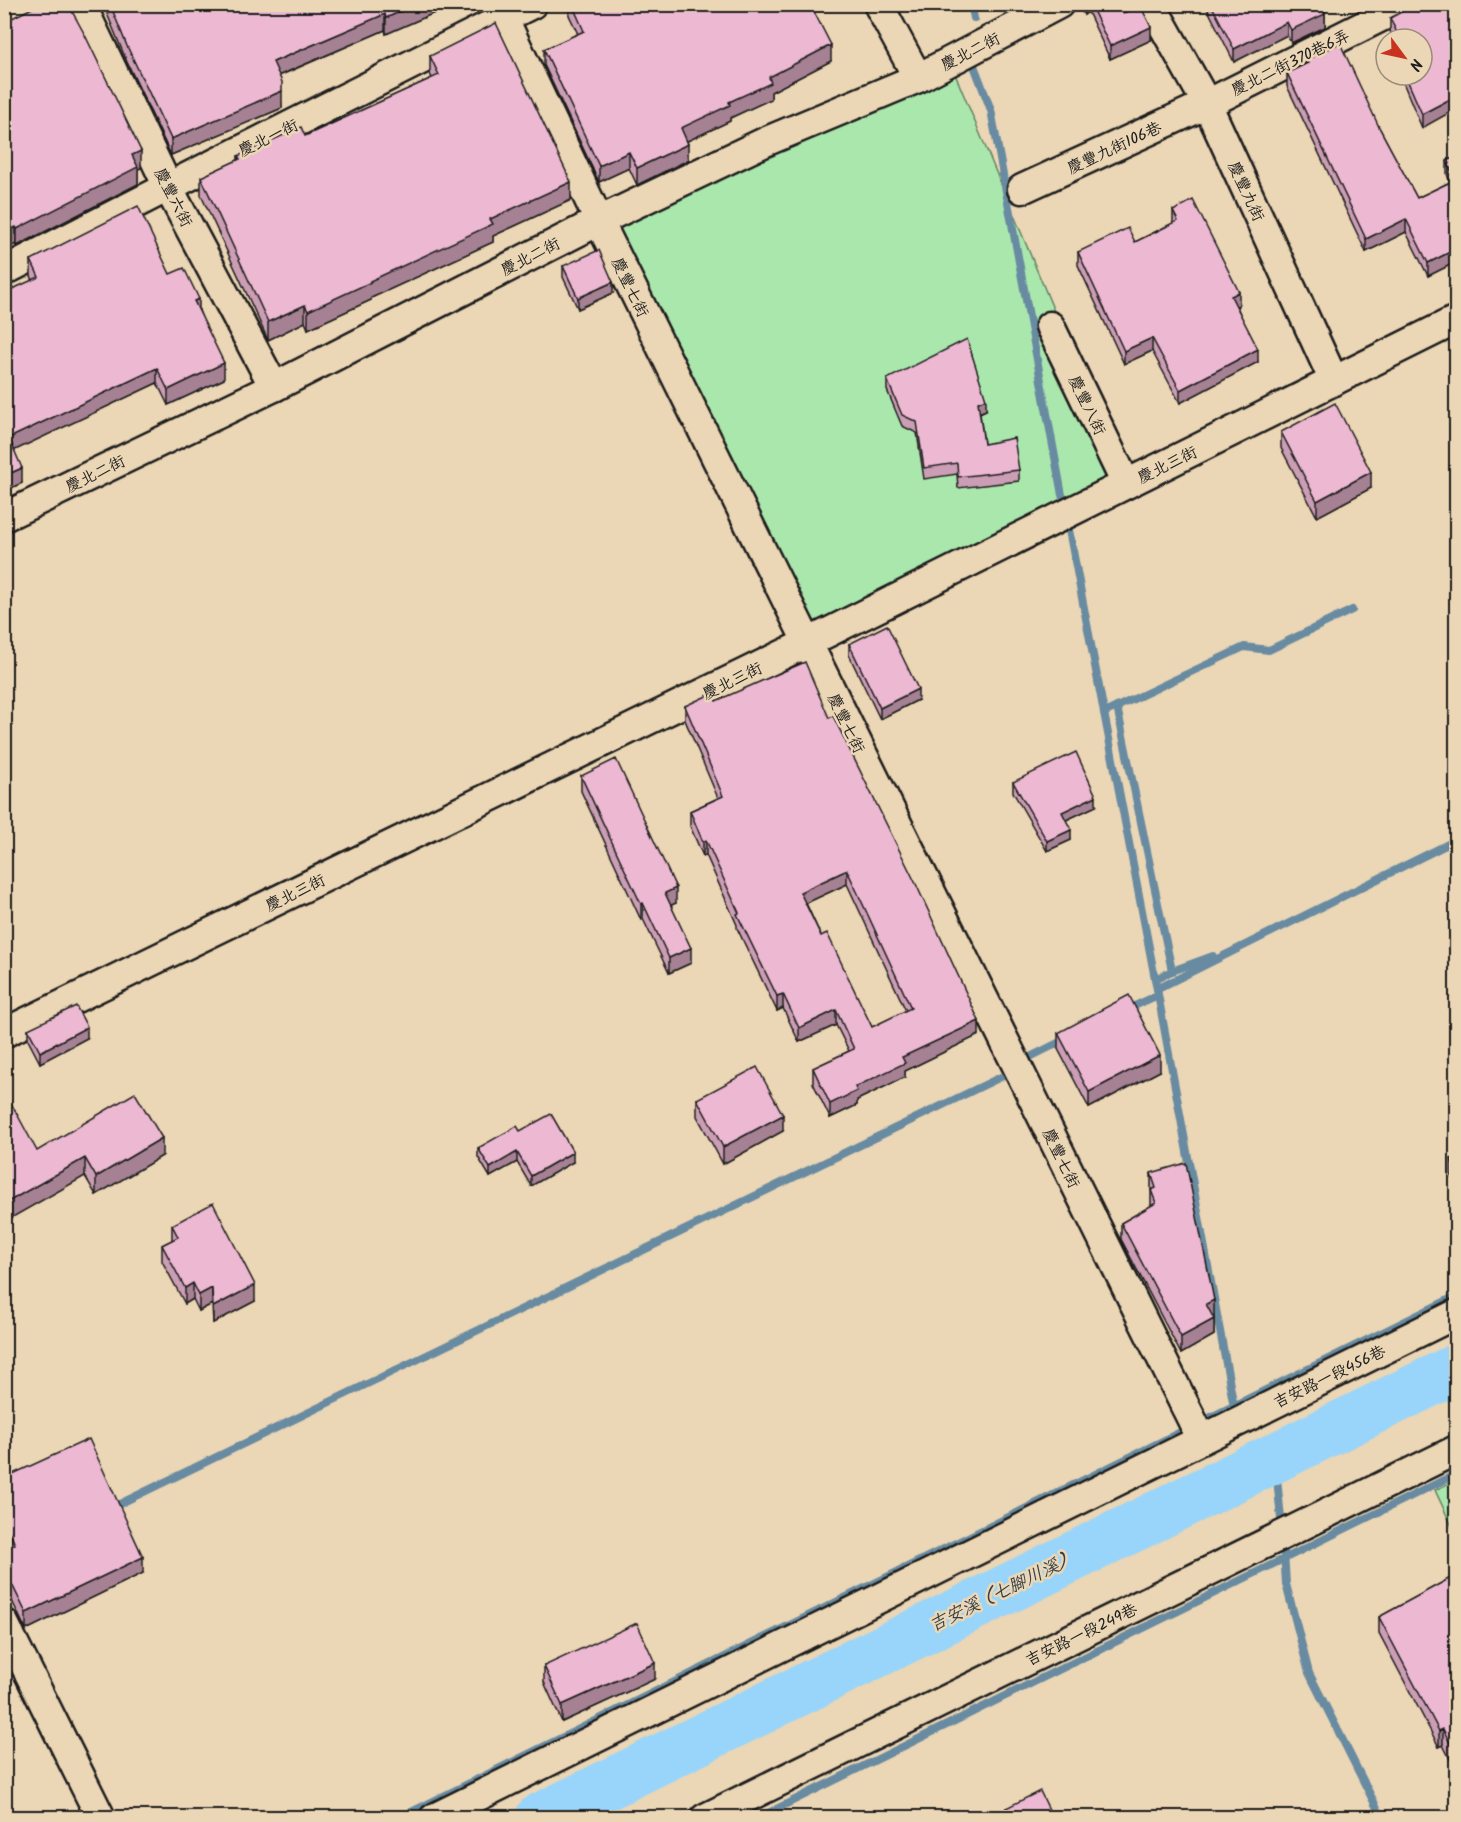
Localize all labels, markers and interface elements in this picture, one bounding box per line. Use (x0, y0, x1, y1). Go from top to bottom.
street label: 慶北二街370巷6弄 (1227, 24, 1354, 103)
street label: 慶北二街 (936, 27, 1005, 78)
north arrow (1374, 27, 1434, 87)
text: N (1402, 53, 1429, 75)
street label: 慶北一街 (234, 113, 303, 164)
street label: 慶豐九街106巷 (1063, 115, 1166, 181)
street label: 慶豐九街 (1221, 157, 1270, 226)
street label: 慶豐六街 (147, 163, 198, 232)
street label: 慶北二街 (496, 232, 565, 283)
street label: 慶豐七街 (604, 253, 655, 322)
street label: 慶豐八街 (1061, 371, 1112, 440)
street label: 慶北三街 (1133, 440, 1202, 491)
street label: 慶北二街 (61, 449, 130, 500)
street label: 慶北三街 (698, 656, 767, 707)
street label: 慶豐七街 (820, 689, 871, 758)
street label: 慶北三街 (261, 868, 330, 919)
street label: 慶豐七街 (1035, 1124, 1086, 1193)
street label: 吉安路一段456巷 (1269, 1339, 1390, 1415)
water label: 吉安溪 (七腳川溪) (924, 1547, 1075, 1640)
street label: 吉安路一段249巷 (1021, 1597, 1142, 1673)

